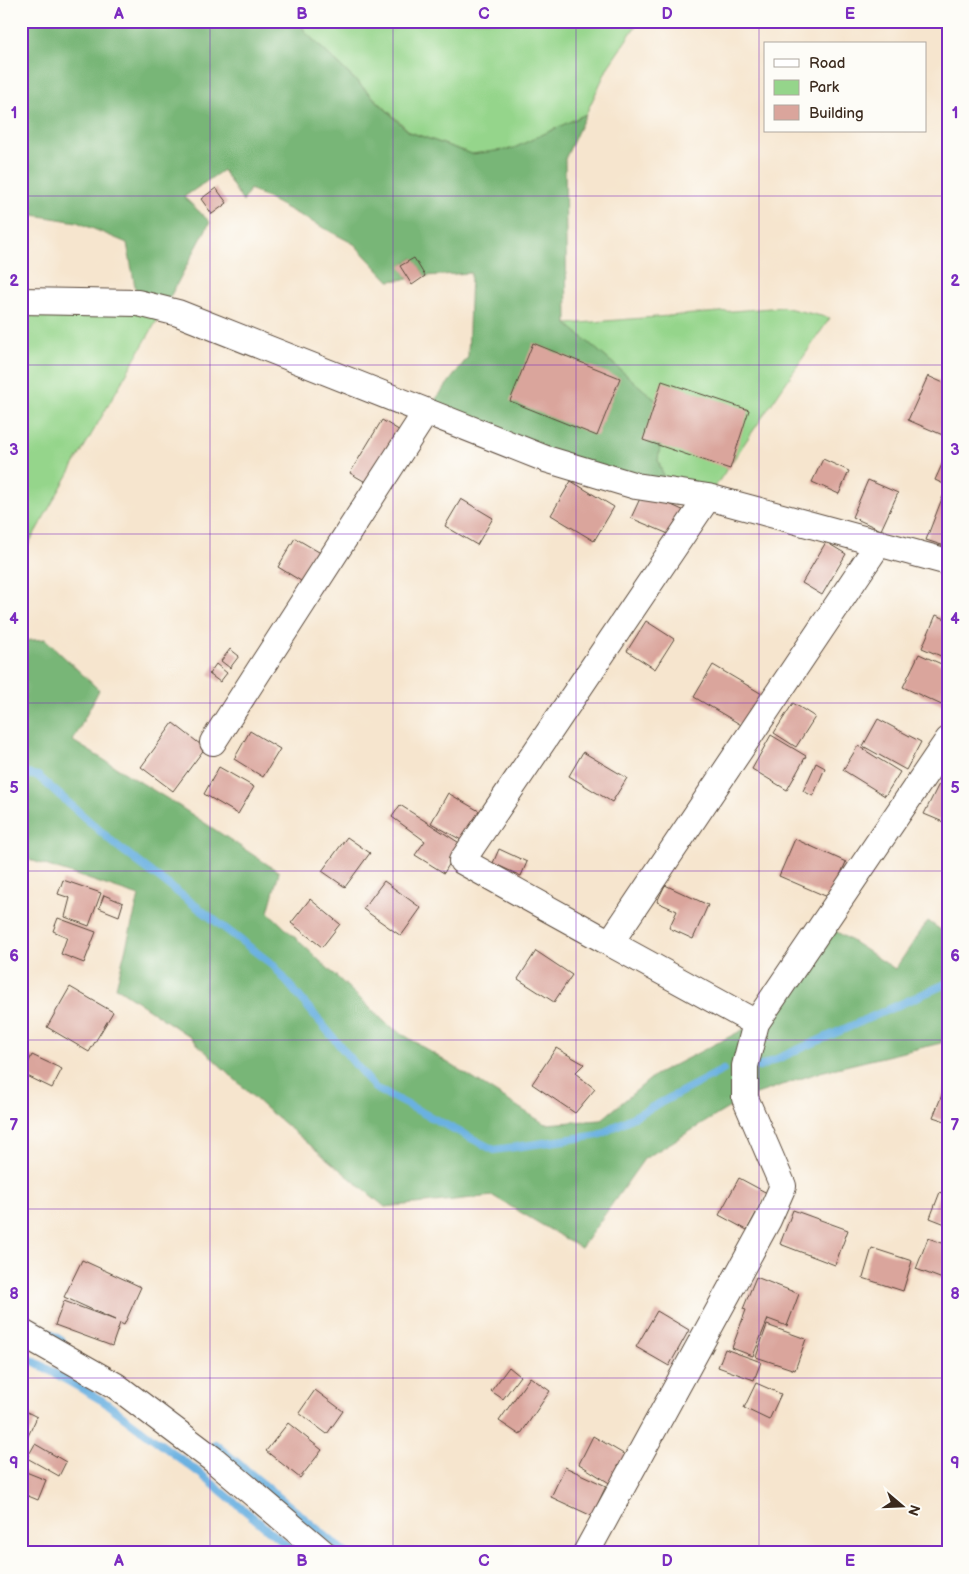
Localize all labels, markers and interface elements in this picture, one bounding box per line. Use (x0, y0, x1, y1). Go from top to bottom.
text: A (113, 5, 124, 24)
text: B (296, 5, 308, 24)
text: C (478, 5, 490, 24)
text: D (661, 5, 673, 24)
text: E (845, 5, 855, 24)
legend (764, 42, 926, 132)
text: Road (809, 54, 845, 73)
text: Park (809, 78, 840, 97)
text: 1 (11, 104, 17, 123)
text: Building (809, 104, 864, 123)
text: 1 (952, 104, 958, 123)
text: 2 (9, 272, 19, 291)
text: 2 (950, 272, 960, 291)
text: 3 (9, 441, 19, 460)
text: 3 (950, 441, 960, 460)
text: 4 (9, 610, 19, 629)
text: 4 (950, 610, 960, 629)
text: 5 (9, 779, 19, 798)
text: 5 (950, 779, 960, 798)
text: 6 (9, 947, 19, 966)
text: 6 (950, 947, 960, 966)
text: 7 (10, 1116, 19, 1135)
text: 7 (951, 1116, 960, 1135)
text: 8 (9, 1285, 19, 1304)
text: 8 (950, 1285, 960, 1304)
text: 9 (9, 1454, 19, 1473)
text: 9 (950, 1454, 960, 1473)
north arrow (876, 1482, 926, 1532)
text: N (904, 1502, 924, 1518)
text: A (113, 1552, 124, 1571)
text: B (296, 1552, 308, 1571)
text: C (478, 1552, 490, 1571)
text: D (661, 1552, 673, 1571)
text: E (845, 1552, 855, 1571)

